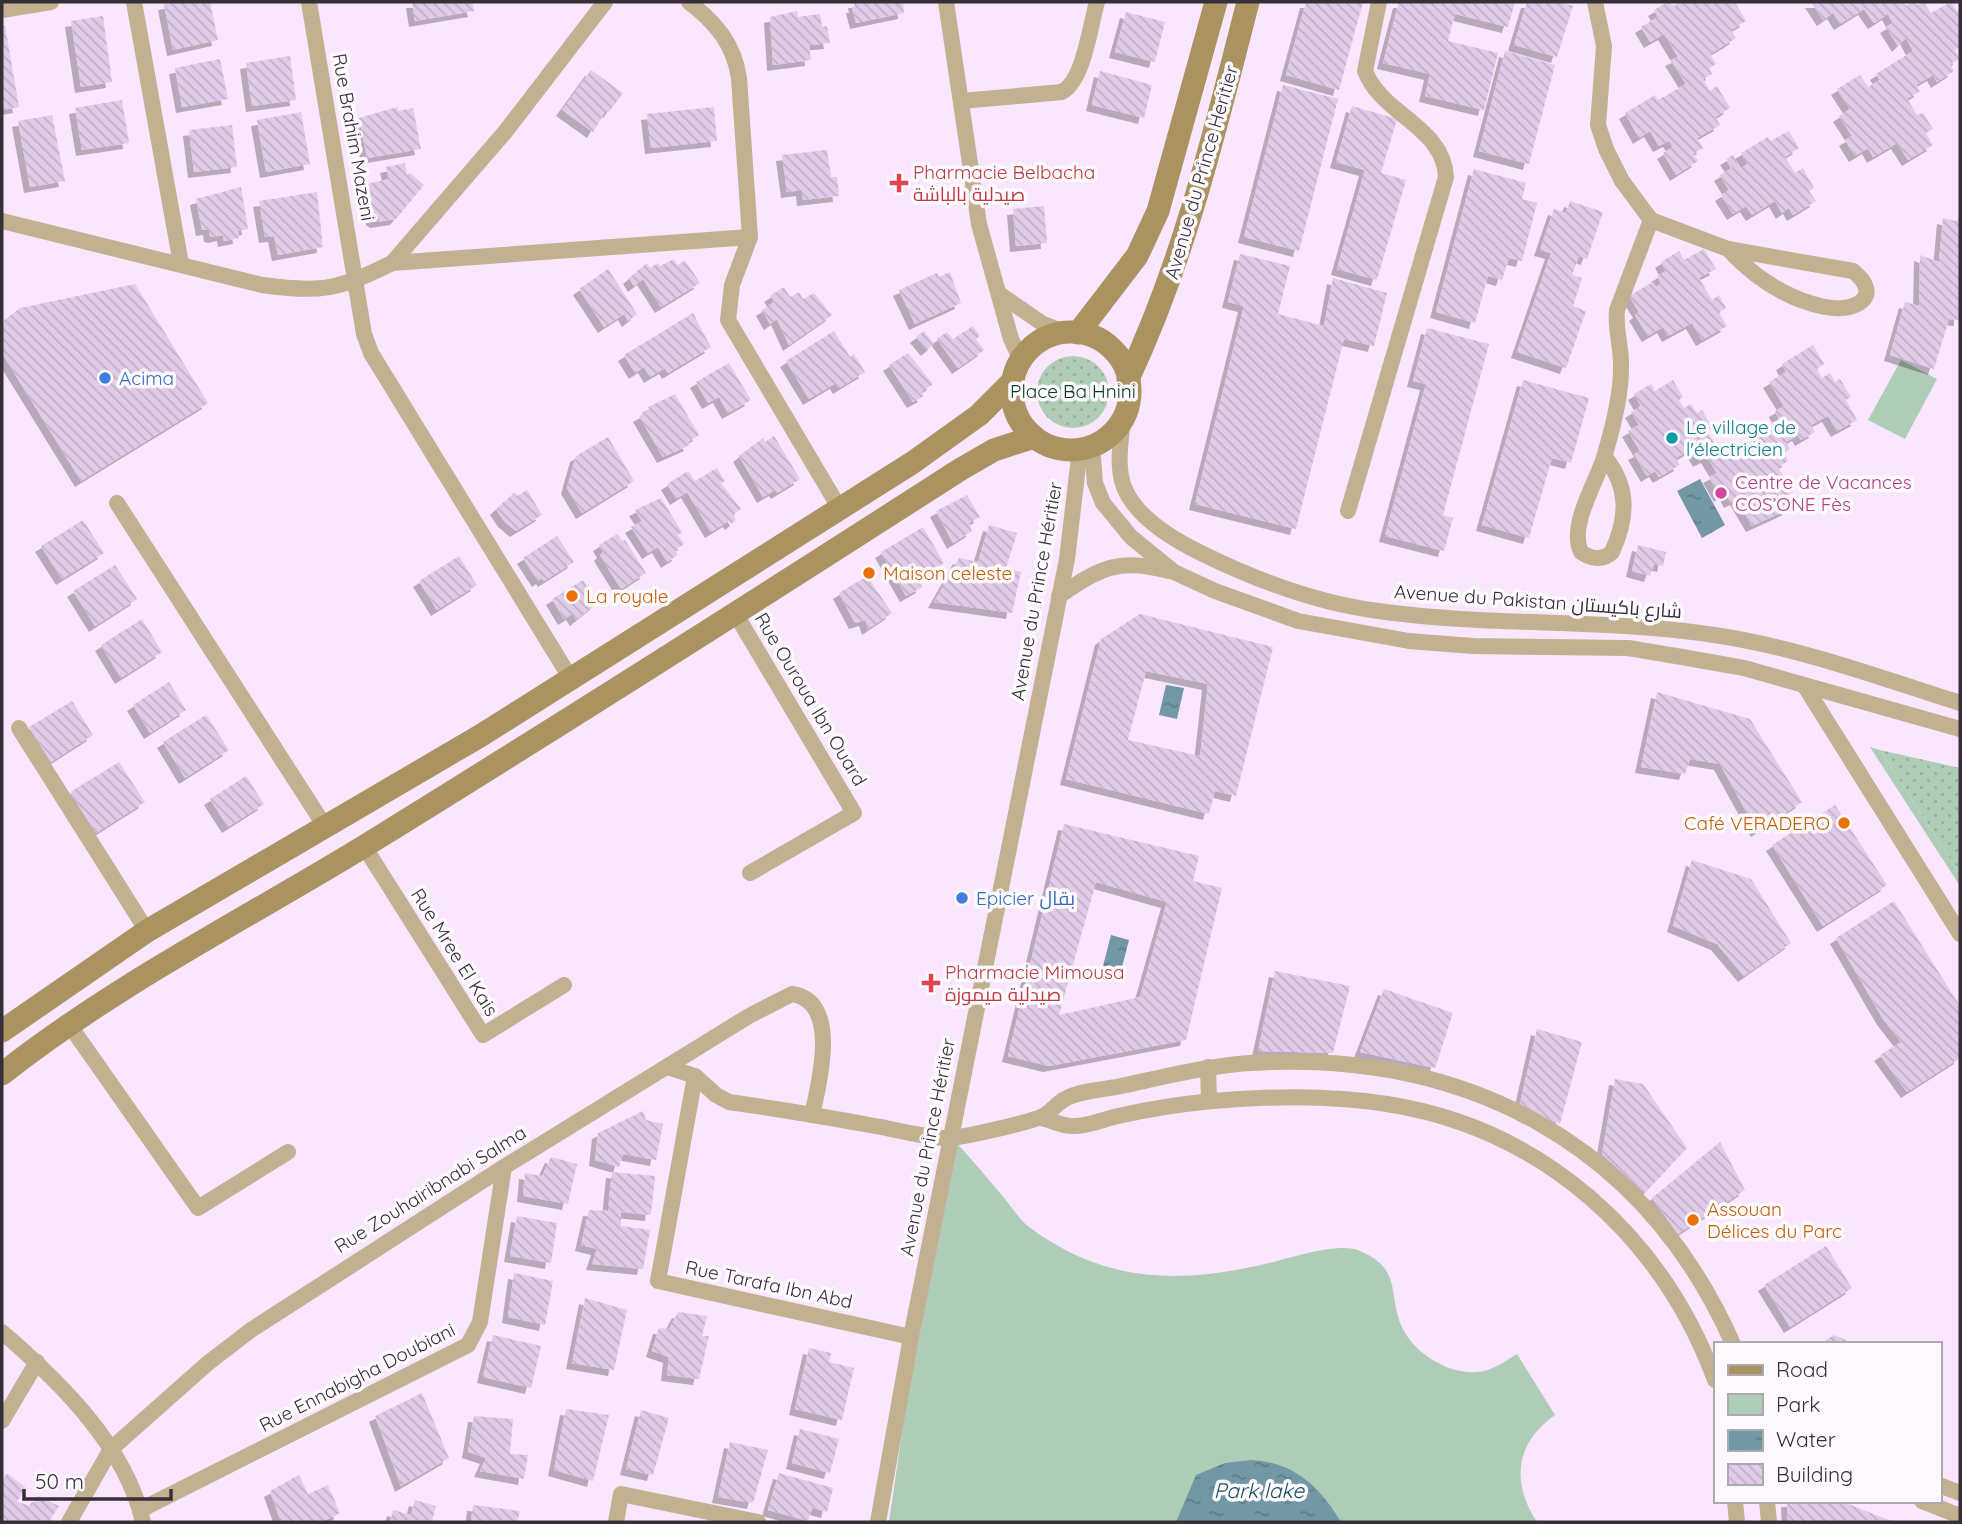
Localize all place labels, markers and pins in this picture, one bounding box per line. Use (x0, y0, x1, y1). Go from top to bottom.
place label: Pharmacie Belbacha صيدلية بالباشة (913, 160, 1095, 206)
marker: Pharmacie Belbacha صيدلية بالباشة (891, 175, 907, 191)
place label: Acima (119, 366, 174, 390)
marker: Acima (97, 370, 113, 386)
place label: Le village de l'électricien (1686, 415, 1796, 461)
marker: Le village de l'électricien (1664, 430, 1680, 446)
place label: Centre de Vacances COS’ONE Fès (1735, 470, 1912, 516)
marker: Centre de Vacances COS’ONE Fès (1713, 485, 1729, 501)
place label: Maison celeste (883, 561, 1012, 585)
marker: Maison celeste (861, 565, 877, 581)
place label: La royale (586, 584, 668, 608)
marker: La royale (564, 588, 580, 604)
place label: Café VERADERO (1684, 811, 1830, 835)
marker: Café VERADERO (1836, 815, 1852, 831)
place label: Epicier بقال (976, 886, 1075, 910)
marker: Epicier بقال (954, 890, 970, 906)
place label: Pharmacie Mimousa صيدلية ميموزة (945, 960, 1125, 1006)
marker: Pharmacie Mimousa صيدلية ميموزة (923, 975, 939, 991)
place label: Assouan Délices du Parc (1707, 1197, 1842, 1243)
marker: Assouan Délices du Parc (1685, 1212, 1701, 1228)

